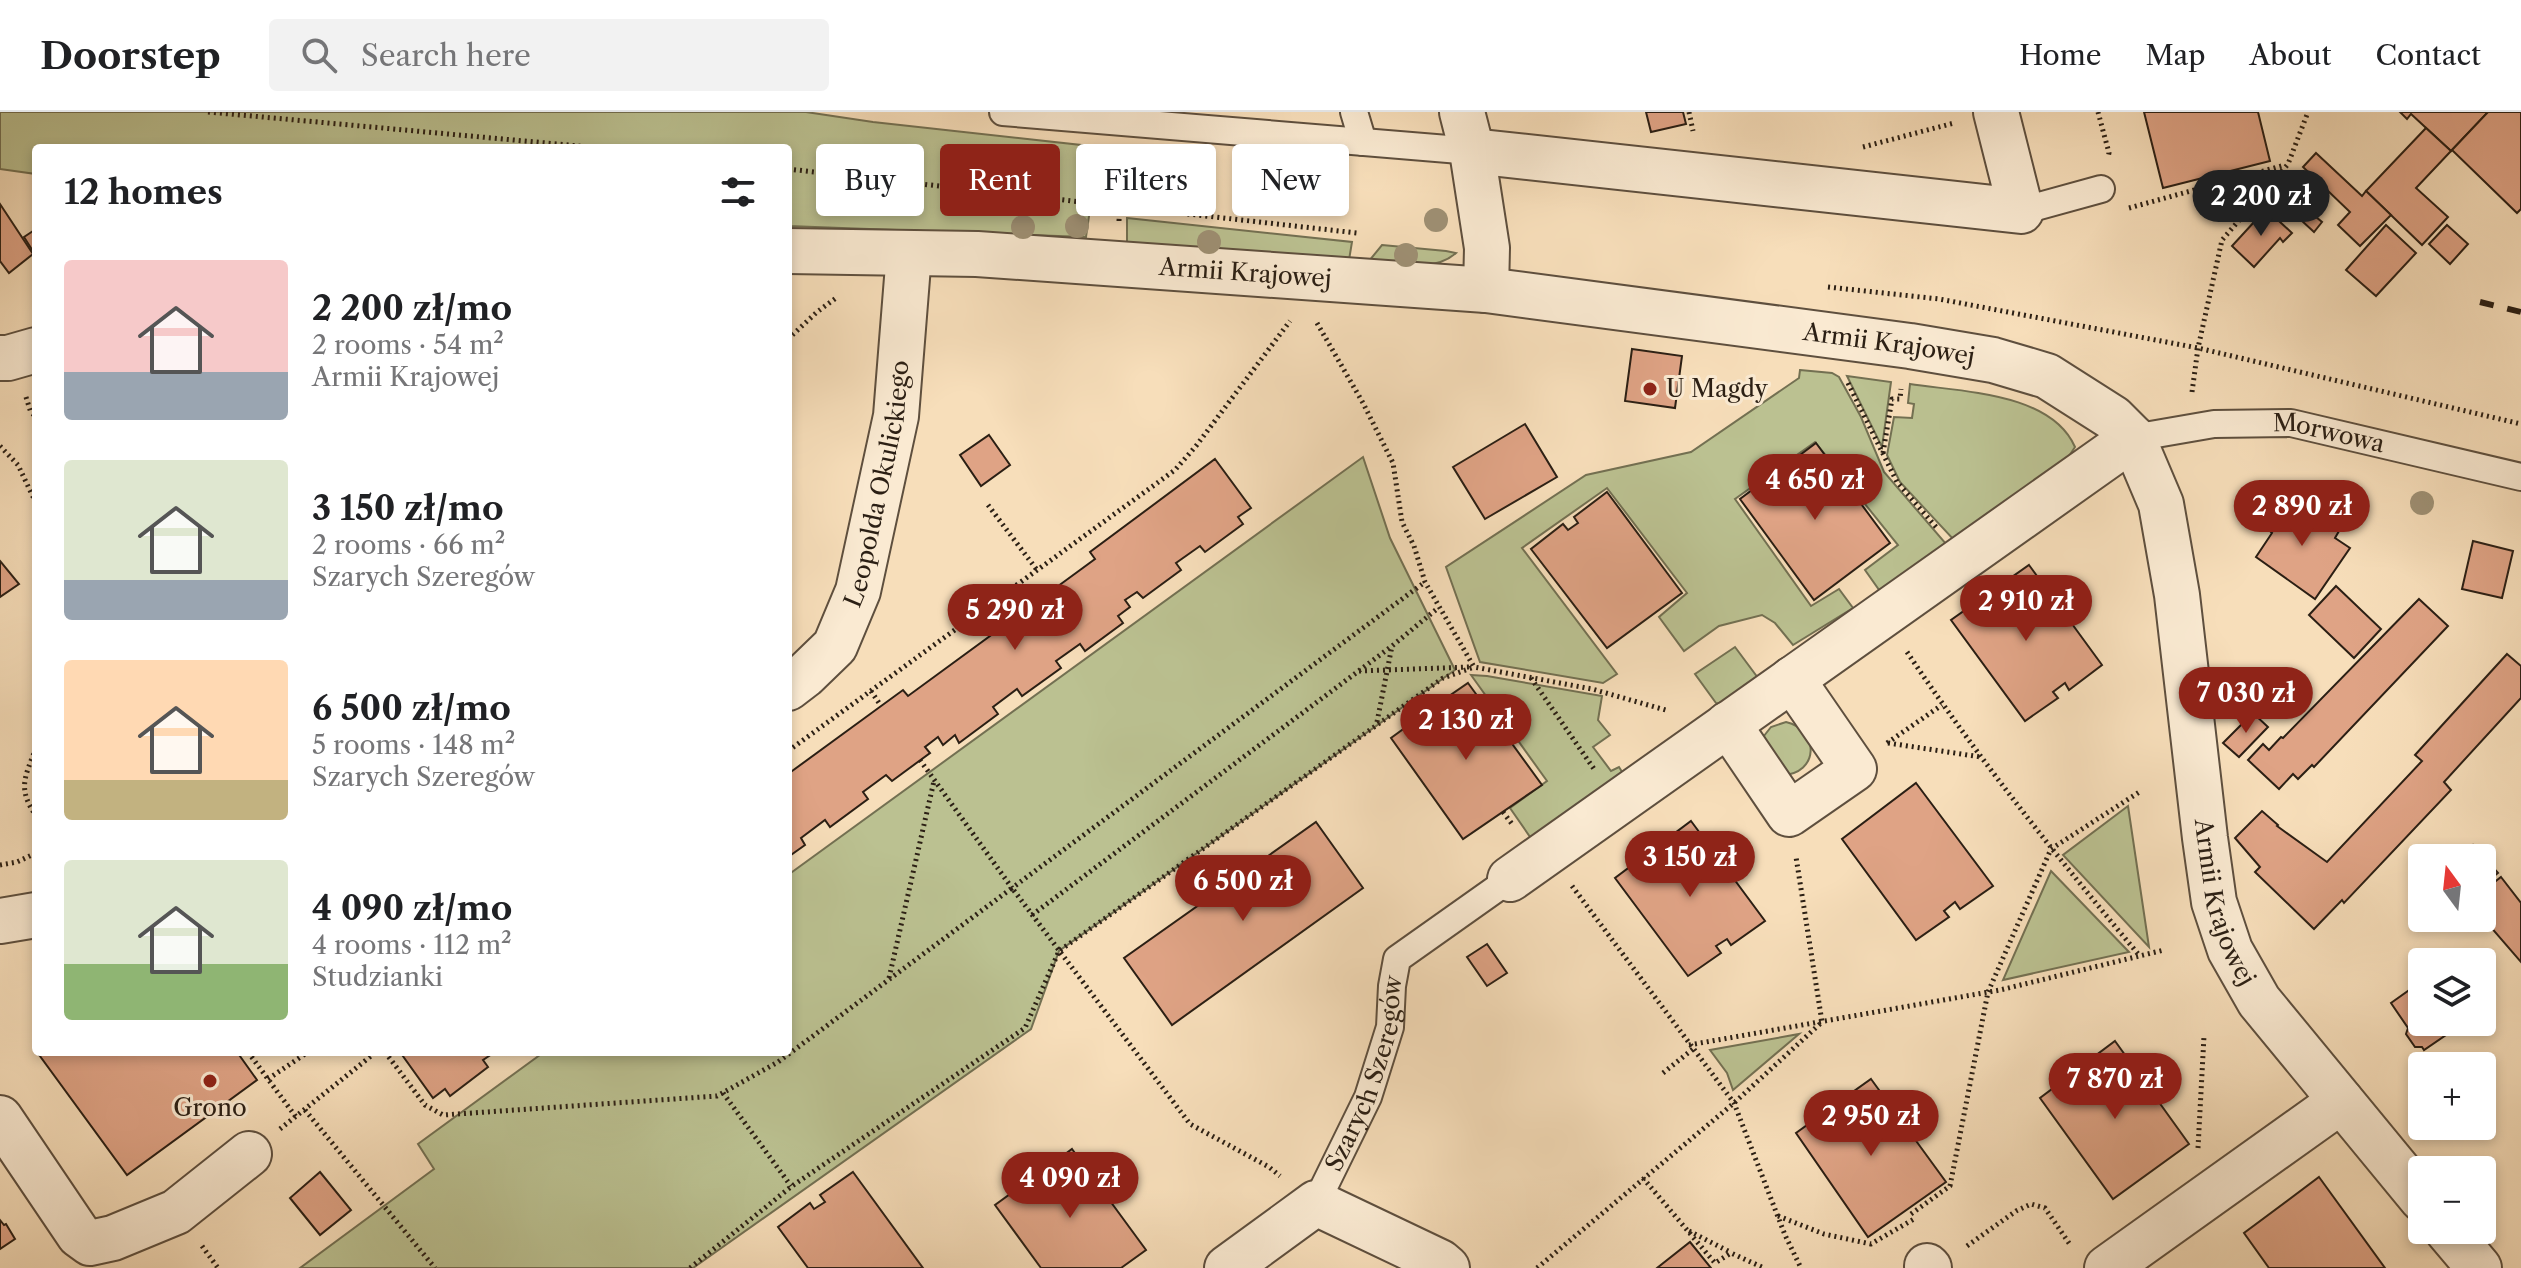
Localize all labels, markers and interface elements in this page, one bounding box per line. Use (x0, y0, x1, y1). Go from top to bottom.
search box (269, 19, 829, 91)
text: Doorstep (40, 32, 221, 79)
icon: search (297, 33, 341, 77)
text: Search here (361, 37, 531, 74)
text: Home (2019, 38, 2101, 72)
text: Map (2145, 38, 2205, 72)
text: About (2249, 38, 2331, 72)
text: Contact (2375, 38, 2481, 72)
chip: Buy (816, 144, 924, 216)
chip: Rent (940, 144, 1060, 216)
chip: Filters (1076, 144, 1216, 216)
chip: New (1232, 144, 1349, 216)
icon: filters (716, 170, 760, 214)
pin: 2 200 zł (2178, 170, 2344, 238)
text: 12 homes (64, 171, 223, 213)
text: 2 200 zł (2211, 180, 2311, 212)
street label: Armii Krajowej (1157, 252, 1333, 293)
text: 2 200 zł/mo (312, 287, 512, 329)
icon: home (128, 292, 224, 388)
street label: Armii Krajowej (1801, 317, 1977, 371)
text: 2 rooms · 54 m² (312, 329, 504, 361)
street label: Leopolda Okulickiego (838, 359, 914, 612)
text: Armii Krajowej (312, 361, 499, 393)
place label: U Magdy (1666, 374, 1769, 403)
marker: U Magdy (1641, 380, 1659, 398)
street label: Morwowa (2273, 408, 2388, 459)
pin: 4 650 zł (1732, 454, 1898, 522)
text: 4 650 zł (1766, 464, 1864, 496)
pin: 2 890 zł (2219, 480, 2385, 548)
text: 3 150 zł/mo (312, 487, 504, 529)
text: 2 890 zł (2252, 490, 2352, 522)
icon: home (128, 492, 224, 588)
text: 2 rooms · 66 m² (312, 529, 505, 561)
text: Szarych Szeregów (312, 561, 535, 593)
pin: 2 910 zł (1943, 575, 2109, 643)
pin: 5 290 zł (932, 584, 1098, 652)
text: 2 910 zł (1978, 585, 2074, 617)
text: 5 290 zł (966, 594, 1064, 626)
pin: 7 030 zł (2163, 667, 2329, 735)
text: 7 030 zł (2197, 677, 2295, 709)
text: 6 500 zł/mo (312, 687, 511, 729)
icon: home (128, 692, 224, 788)
pin: 2 130 zł (1383, 694, 1549, 762)
text: 2 130 zł (1418, 704, 1514, 736)
text: 5 rooms · 148 m² (312, 729, 515, 761)
text: Szarych Szeregów (312, 761, 535, 793)
street label: Armii Krajowej (2189, 816, 2262, 990)
pin: 3 150 zł (1607, 831, 1773, 899)
text: 3 150 zł (1643, 841, 1737, 873)
north arrow (2408, 844, 2496, 932)
map controls (2408, 844, 2496, 1244)
pin: 6 500 zł (1160, 855, 1326, 923)
text: 6 500 zł (1193, 865, 1293, 897)
text: 4 090 zł/mo (312, 887, 512, 929)
icon: home (128, 892, 224, 988)
text: 4 rooms · 112 m² (312, 929, 512, 961)
button: layers (2408, 948, 2496, 1036)
text: Studzianki (312, 961, 443, 993)
street label: Szarych Szeregów (1319, 972, 1408, 1176)
button: + (2408, 1052, 2496, 1140)
pin: 7 870 zł (2032, 1053, 2198, 1121)
text: 7 870 zł (2067, 1063, 2163, 1095)
marker: Grono (201, 1072, 219, 1090)
pin: 2 950 zł (1788, 1090, 1954, 1158)
place label: Grono (173, 1093, 247, 1122)
text: 2 950 zł (1822, 1100, 1920, 1132)
pin: 4 090 zł (987, 1152, 1153, 1220)
button: − (2408, 1156, 2496, 1244)
text: 4 090 zł (1019, 1162, 1121, 1194)

